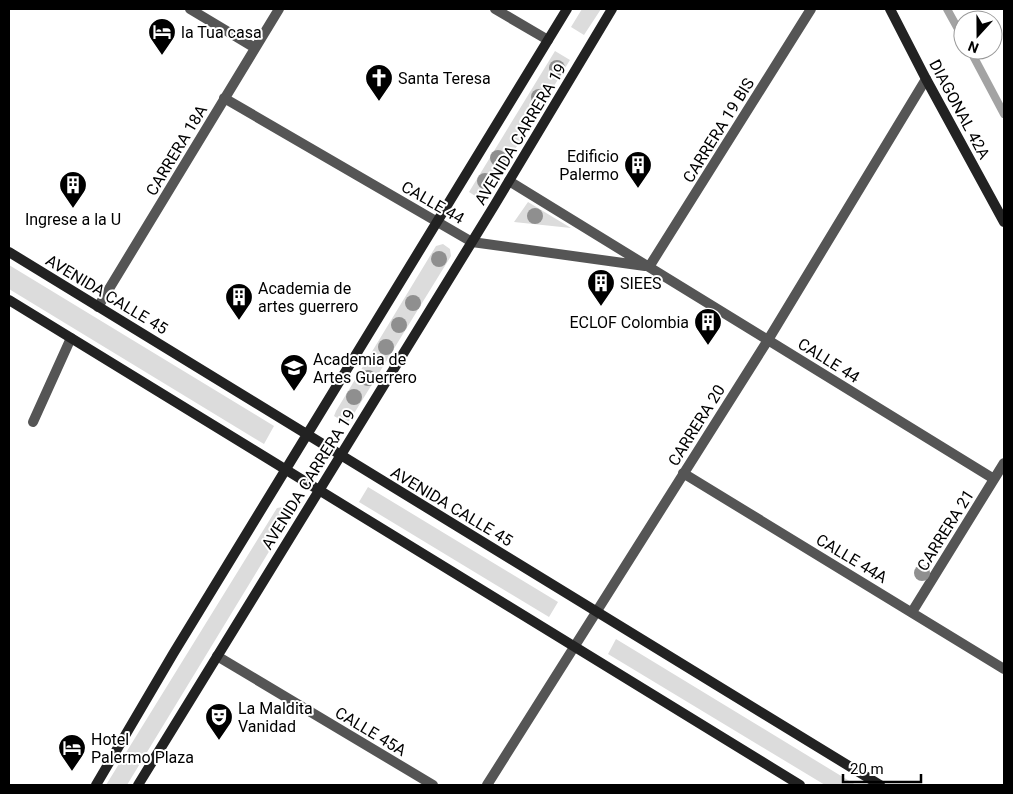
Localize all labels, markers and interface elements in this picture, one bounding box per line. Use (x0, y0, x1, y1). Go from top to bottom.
north arrow (953, 10, 1003, 60)
hotel icon: la Tua casa (147, 17, 177, 56)
place label: la Tua casa (181, 23, 262, 42)
text: N (966, 38, 981, 56)
street label: DIAGONAL 42A (925, 56, 994, 163)
street label: AVENIDA CARRERA 19 (471, 60, 570, 208)
church icon: Santa Teresa (364, 63, 394, 102)
place label: Santa Teresa (398, 69, 491, 88)
street label: CARRERA 19 BIS (679, 74, 758, 186)
street label: CARRERA 18A (142, 101, 211, 199)
place label: Edificio Palermo (559, 147, 619, 184)
building icon: Edificio Palermo (623, 150, 653, 189)
building icon: Ingrese a la U (58, 170, 88, 209)
street label: CALLE 44 (398, 177, 467, 228)
place label: Ingrese a la U (25, 210, 121, 229)
street label: AVENIDA CALLE 45 (42, 251, 171, 338)
building icon: SIEES (586, 268, 616, 307)
place label: SIEES (620, 274, 662, 293)
place label: Academia de artes guerrero (258, 279, 358, 316)
building icon: Academia de artes guerrero (224, 282, 254, 321)
building icon: ECLOF Colombia (693, 307, 723, 346)
place label: ECLOF Colombia (569, 313, 689, 332)
street label: CALLE 44 (794, 334, 863, 387)
place label: Academia de Artes Guerrero (313, 350, 417, 387)
school or university icon: Academia de Artes Guerrero (279, 353, 309, 392)
street label: CARRERA 20 (664, 381, 729, 469)
street label: AVENIDA CARRERA 19 (258, 406, 359, 553)
street label: AVENIDA CALLE 45 (387, 463, 516, 550)
street label: CARRERA 21 (913, 486, 978, 574)
street label: CALLE 44A (813, 530, 891, 587)
place label: La Maldita Vanidad (238, 699, 313, 736)
theatre icon: La Maldita Vanidad (204, 702, 234, 741)
street label: CALLE 45A (332, 703, 410, 760)
place label: Hotel Palermo Plaza (91, 730, 194, 767)
hotel icon: Hotel Palermo Plaza (57, 733, 87, 772)
scale bar (843, 752, 920, 784)
text: 20 m (850, 760, 884, 778)

